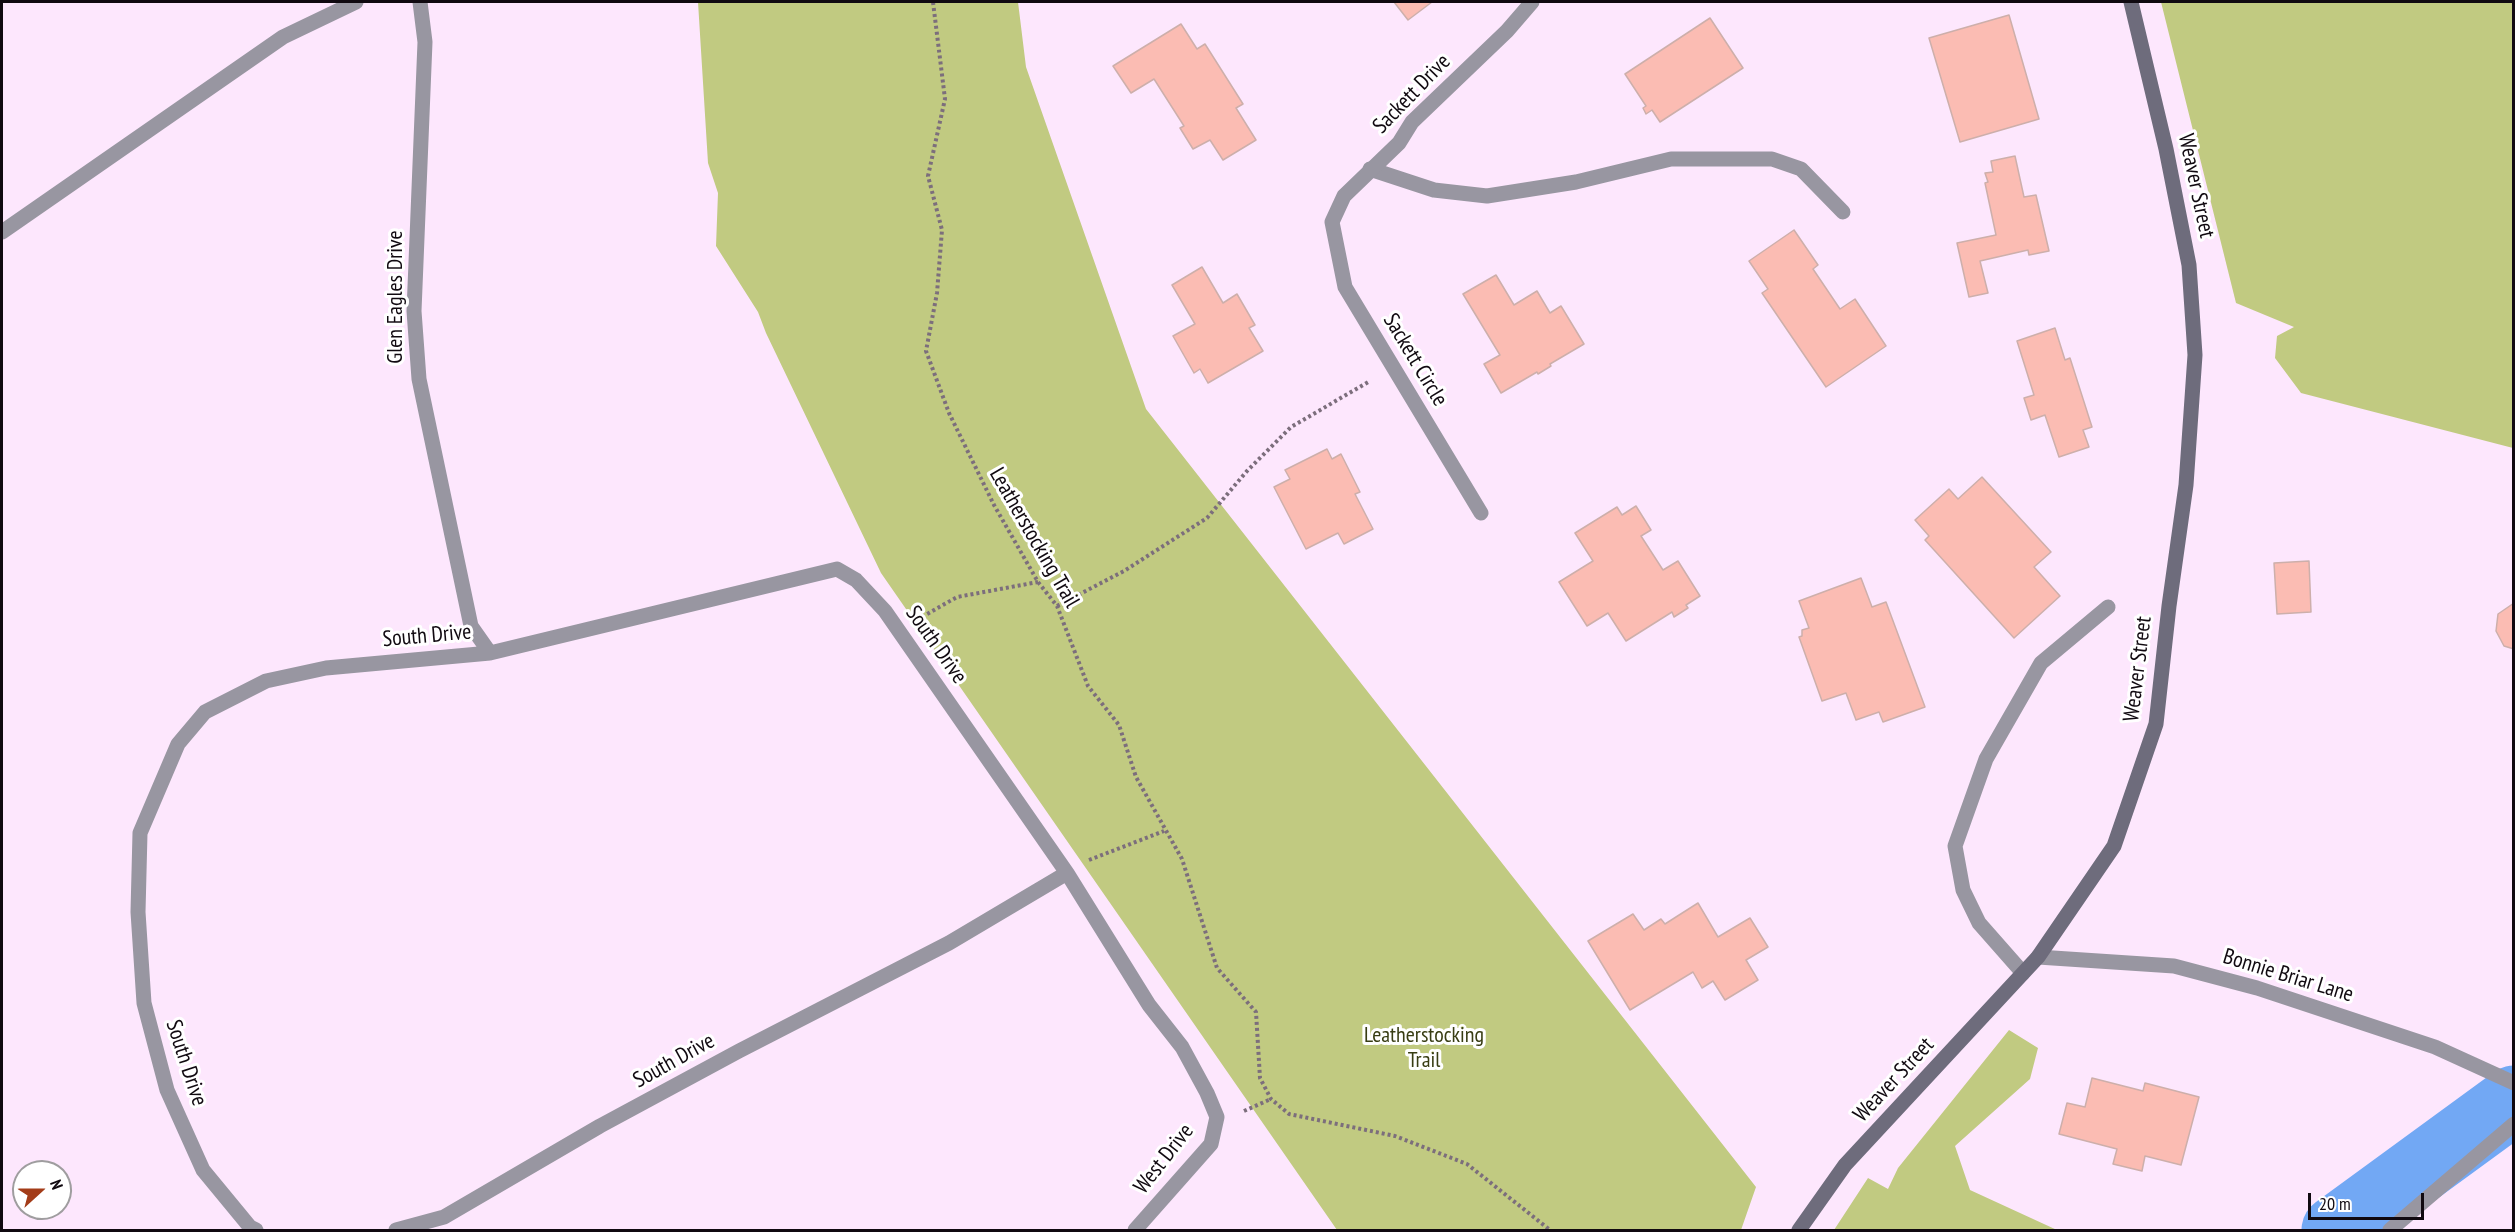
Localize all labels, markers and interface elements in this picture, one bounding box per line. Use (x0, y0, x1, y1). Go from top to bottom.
street label: Sackett Drive (1368, 49, 1456, 139)
street label: Weaver Street (2172, 132, 2220, 240)
street label: Glen Eagles Drive (383, 230, 409, 364)
street label: Sackett Circle (1377, 309, 1453, 411)
street label: Leatherstocking Trail (983, 463, 1085, 613)
street label: South Drive (900, 601, 972, 689)
street label: Weaver Street (2118, 615, 2158, 723)
street label: South Drive (382, 619, 472, 653)
street label: Bonnie Briar Lane (2220, 944, 2356, 1008)
street label: South Drive (160, 1017, 212, 1109)
park label: Leatherstocking Trail (1364, 1023, 1484, 1074)
street label: South Drive (629, 1028, 719, 1094)
street label: Weaver Street (1848, 1032, 1940, 1128)
street label: West Drive (1129, 1119, 1199, 1199)
north arrow (12, 1160, 72, 1220)
text: N (46, 1177, 68, 1192)
scale bar (2311, 1181, 2426, 1219)
text: 20 m (2319, 1192, 2351, 1215)

